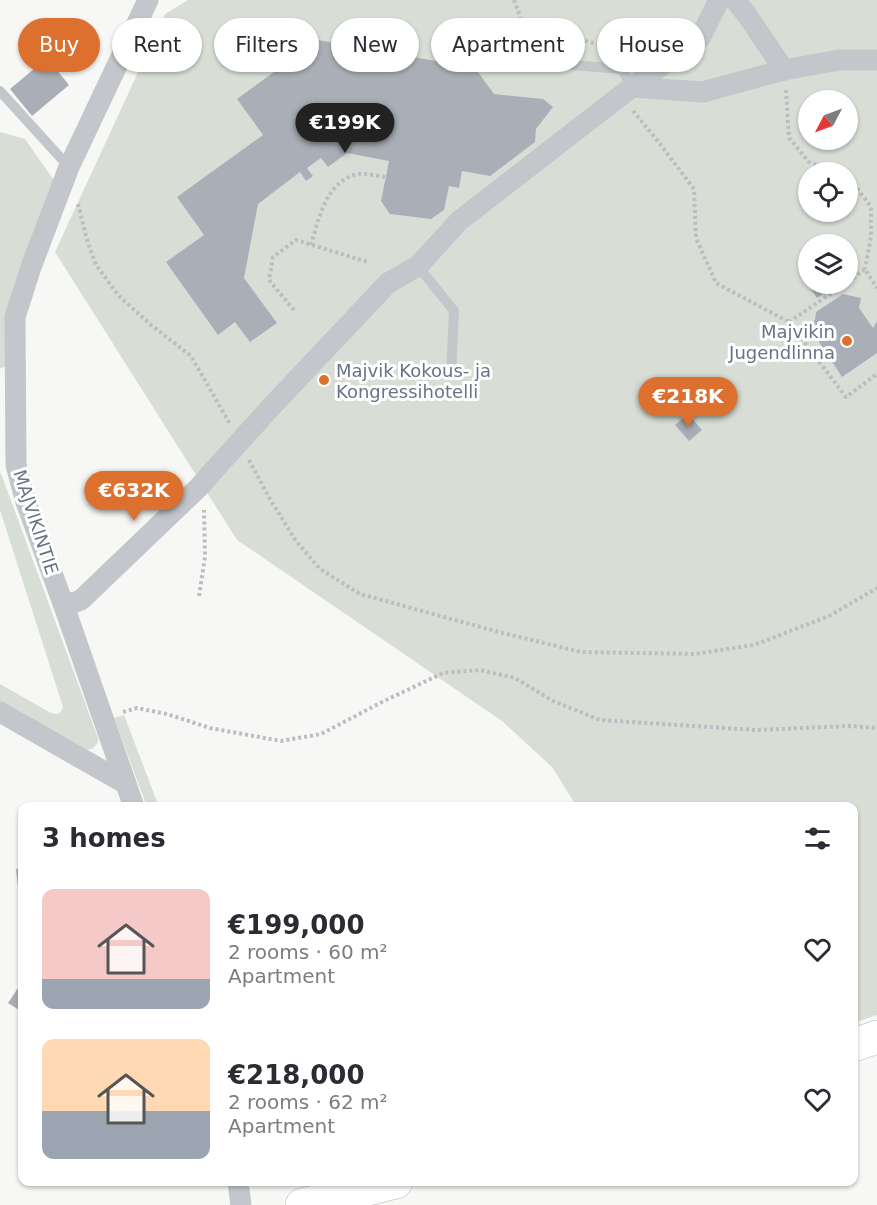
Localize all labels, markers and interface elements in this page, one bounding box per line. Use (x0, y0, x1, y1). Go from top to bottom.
chip: Buy (18, 18, 100, 72)
chip: Rent (112, 18, 202, 72)
chip: Filters (214, 18, 319, 72)
chip: New (331, 18, 419, 72)
chip: Apartment (431, 18, 585, 72)
chip: House (597, 18, 705, 72)
north arrow (798, 90, 858, 150)
map controls (798, 90, 858, 294)
pin: €199K (303, 103, 387, 154)
text: €199K (309, 110, 381, 134)
button: locate (798, 162, 858, 222)
button: layers (798, 234, 858, 294)
place label: Majvikin Jugendlinna (728, 321, 835, 363)
marker: Majvikin Jugendlinna (840, 334, 854, 348)
place label: Majvik Kokous- ja Kongressihotelli (336, 360, 491, 402)
marker: Majvik Kokous- ja Kongressihotelli (317, 373, 331, 387)
pin: €218K (646, 377, 730, 428)
text: €218K (652, 384, 724, 408)
street label: MAJVIKINTIE (9, 467, 63, 577)
pin: €632K (92, 471, 176, 522)
text: €632K (98, 478, 170, 502)
icon: filters (801, 822, 834, 855)
text: 3 homes (42, 823, 166, 853)
text: €199,000 (228, 910, 365, 940)
icon: home (90, 913, 162, 985)
icon: heart (801, 933, 834, 966)
text: 2 rooms · 60 m² (228, 940, 388, 964)
text: Apartment (228, 964, 335, 988)
text: €218,000 (228, 1060, 365, 1090)
icon: home (90, 1063, 162, 1135)
icon: heart (801, 1083, 834, 1116)
text: 2 rooms · 62 m² (228, 1090, 388, 1114)
text: Apartment (228, 1114, 335, 1138)

